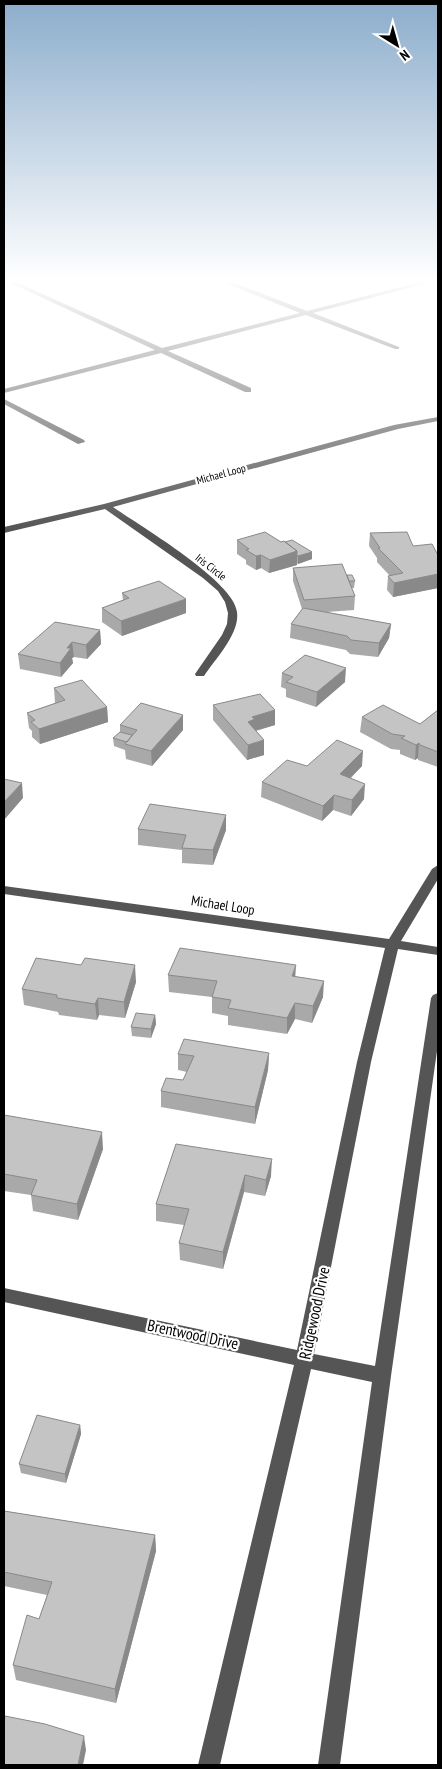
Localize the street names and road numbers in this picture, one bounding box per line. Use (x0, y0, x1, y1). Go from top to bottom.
street label: Michael Loop (195, 461, 247, 487)
street label: Iris Circle (193, 551, 230, 584)
street label: Michael Loop (190, 891, 256, 919)
street label: Ridgewood Drive (294, 1265, 334, 1361)
street label: Brentwood Drive (146, 1315, 240, 1353)

